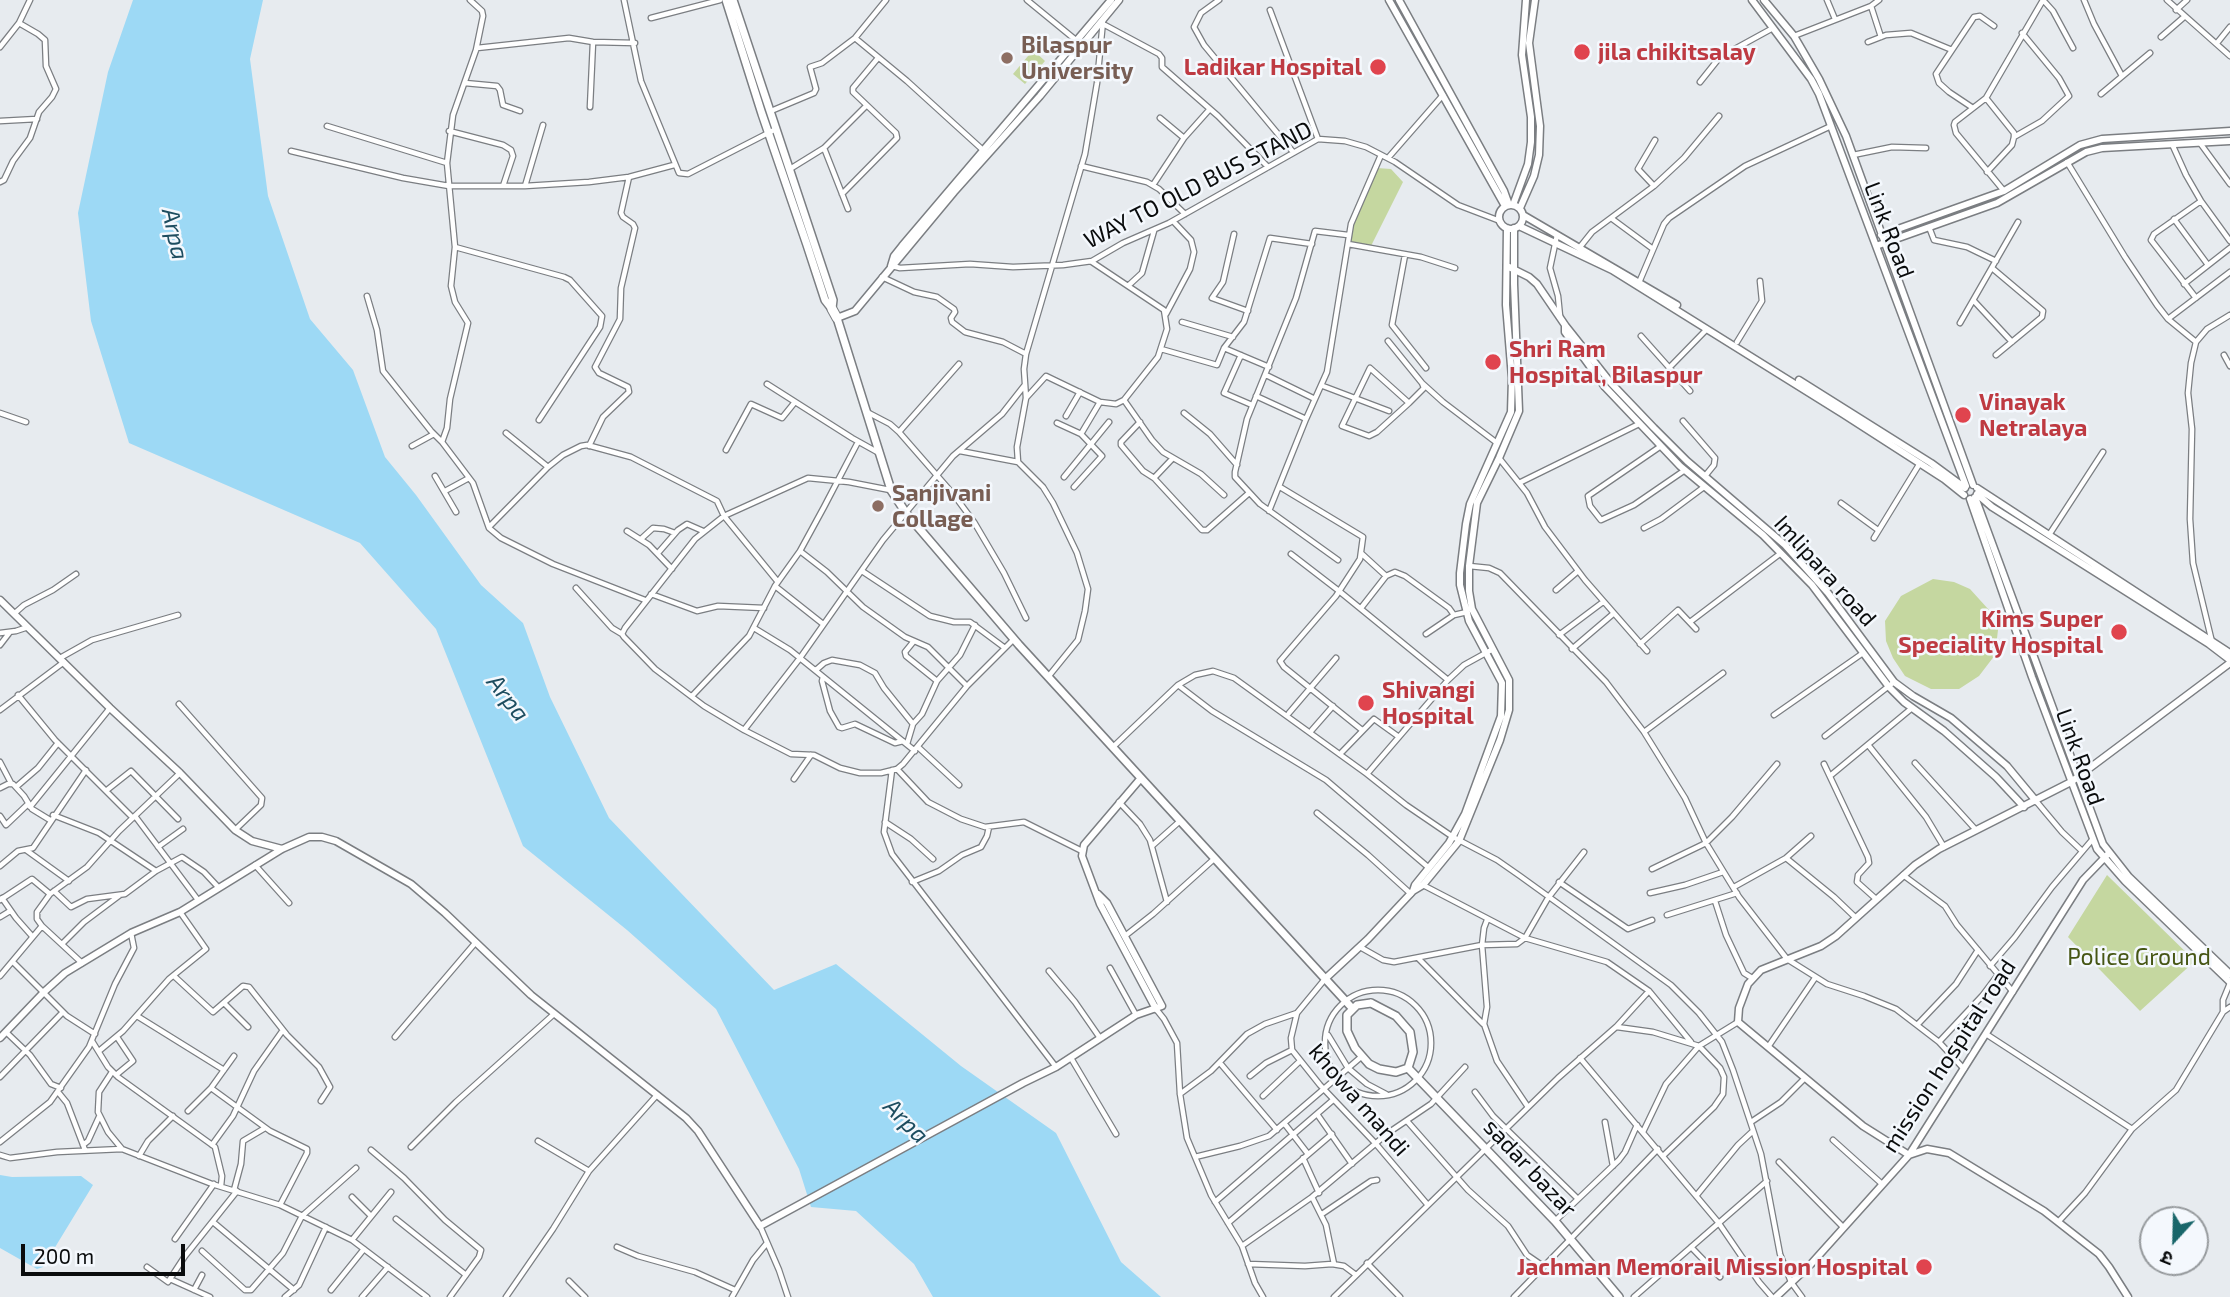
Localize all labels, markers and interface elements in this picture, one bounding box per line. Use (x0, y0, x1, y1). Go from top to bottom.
place label: Bilaspur University (1021, 31, 1134, 85)
place label: jila chikitsalay (1598, 38, 1756, 66)
marker: jila chikitsalay (1572, 42, 1592, 62)
marker: Bilaspur University (999, 50, 1015, 66)
place label: Ladikar Hospital (1184, 53, 1362, 81)
marker: Ladikar Hospital (1368, 57, 1388, 77)
street label: WAY TO OLD BUS STAND (1079, 115, 1317, 255)
street label: Link Road (1858, 178, 1920, 282)
water label: Arpa (156, 206, 194, 262)
place label: Shri Ram Hospital, Bilaspur (1509, 335, 1703, 389)
marker: Shri Ram Hospital, Bilaspur (1483, 352, 1503, 372)
place label: Vinayak Netralaya (1979, 388, 2087, 442)
marker: Vinayak Netralaya (1953, 405, 1973, 425)
place label: Sanjivani Collage (892, 479, 991, 533)
marker: Sanjivani Collage (870, 498, 886, 514)
street label: Imlipara road (1768, 510, 1882, 632)
place label: Kims Super Speciality Hospital (1898, 605, 2103, 659)
marker: Kims Super Speciality Hospital (2109, 622, 2129, 642)
water label: Arpa (481, 669, 535, 727)
place label: Shivangi Hospital (1382, 676, 1475, 730)
marker: Shivangi Hospital (1356, 693, 1376, 713)
street label: Link Road (2050, 705, 2110, 809)
park label: Police Ground (2067, 943, 2211, 971)
street label: mission hospital road (1876, 954, 2022, 1158)
street label: khowa mandi (1303, 1038, 1415, 1162)
water label: Arpa (877, 1092, 935, 1150)
street label: sadar bazar (1478, 1113, 1582, 1223)
north arrow (2139, 1206, 2209, 1276)
scale bar (24, 1230, 189, 1274)
text: 200 m (34, 1243, 94, 1268)
text: उ (2157, 1246, 2176, 1272)
place label: Jachman Memorail Mission Hospital (1517, 1253, 1908, 1281)
marker: Jachman Memorail Mission Hospital (1914, 1257, 1934, 1277)

